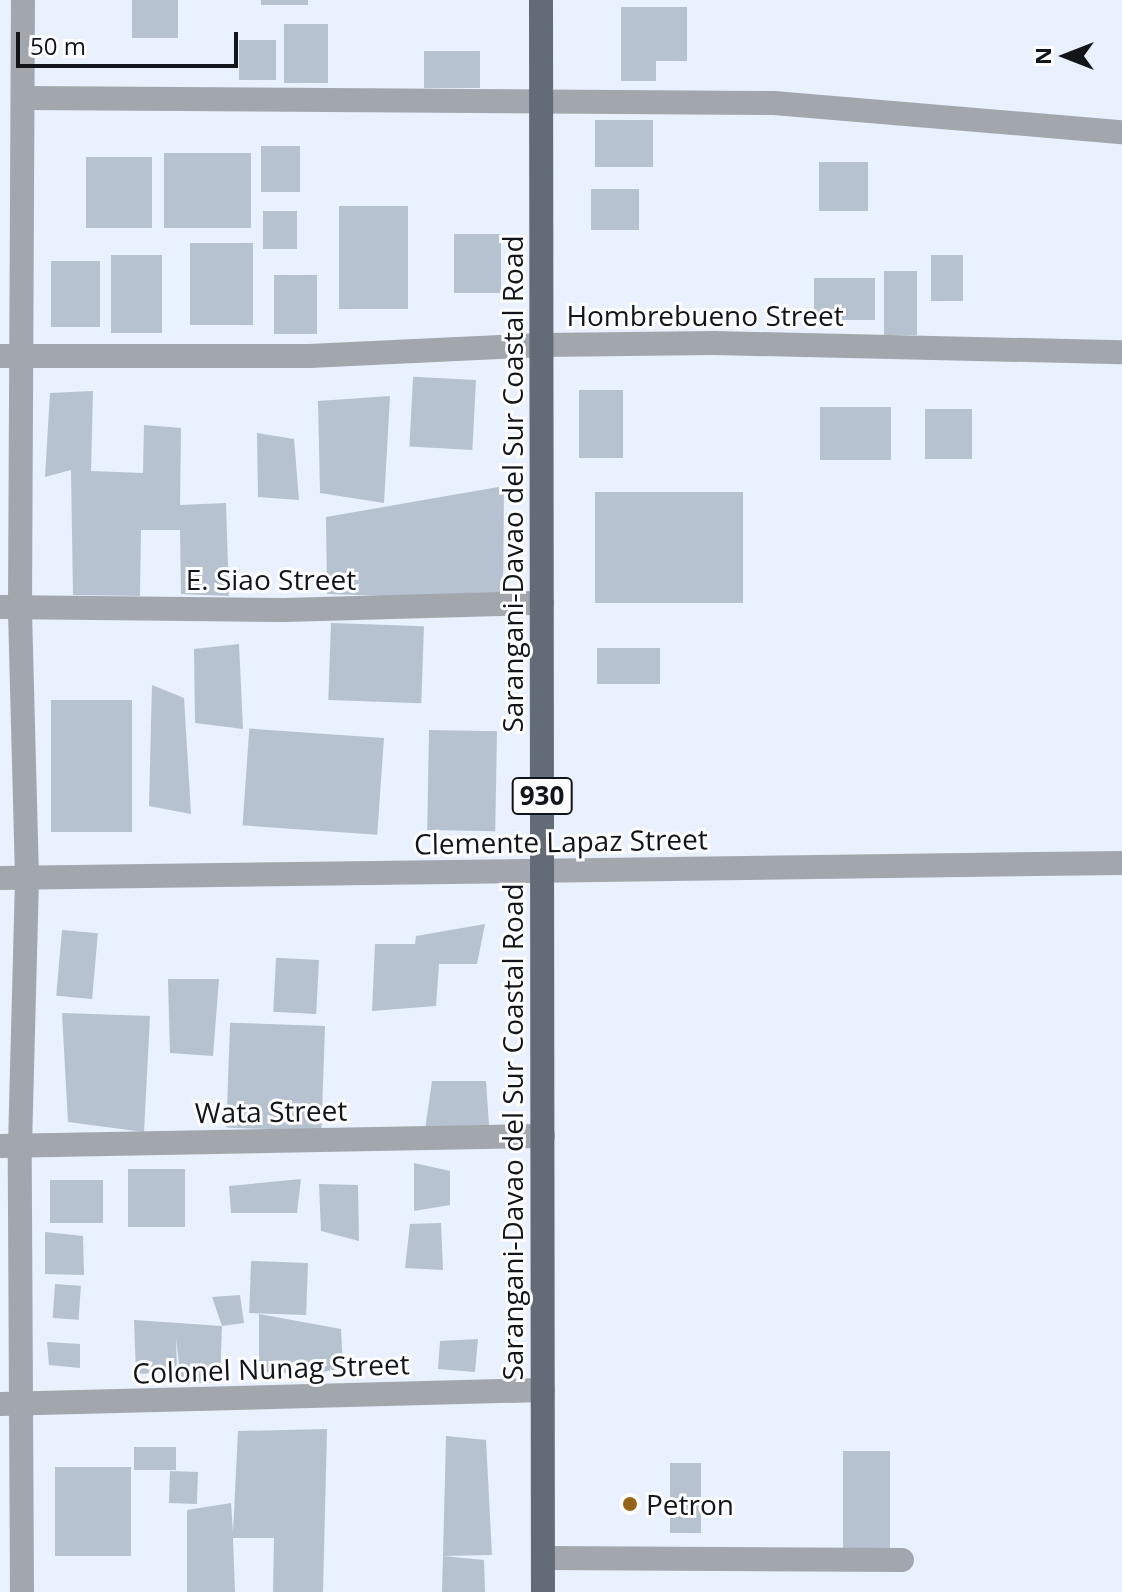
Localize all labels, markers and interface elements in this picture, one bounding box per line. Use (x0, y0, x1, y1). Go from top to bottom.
scale bar (20, 16, 242, 66)
north arrow (1026, 16, 1106, 96)
text: 50 m (30, 29, 86, 62)
text: N (1027, 47, 1057, 65)
street label: Sarangani-Davao del Sur Coastal Road (495, 235, 529, 733)
street label: Hombrebueno Street (566, 298, 844, 332)
street label: E. Siao Street (186, 562, 356, 596)
road number: 930 (510, 774, 574, 818)
street label: Clemente Lapaz Street (414, 822, 708, 860)
street label: Sarangani-Davao del Sur Coastal Road (495, 883, 529, 1381)
street label: Wata Street (195, 1093, 347, 1129)
street label: Colonel Nunag Street (132, 1346, 410, 1390)
place label: Petron (646, 1487, 734, 1521)
marker: Petron (621, 1495, 639, 1513)

